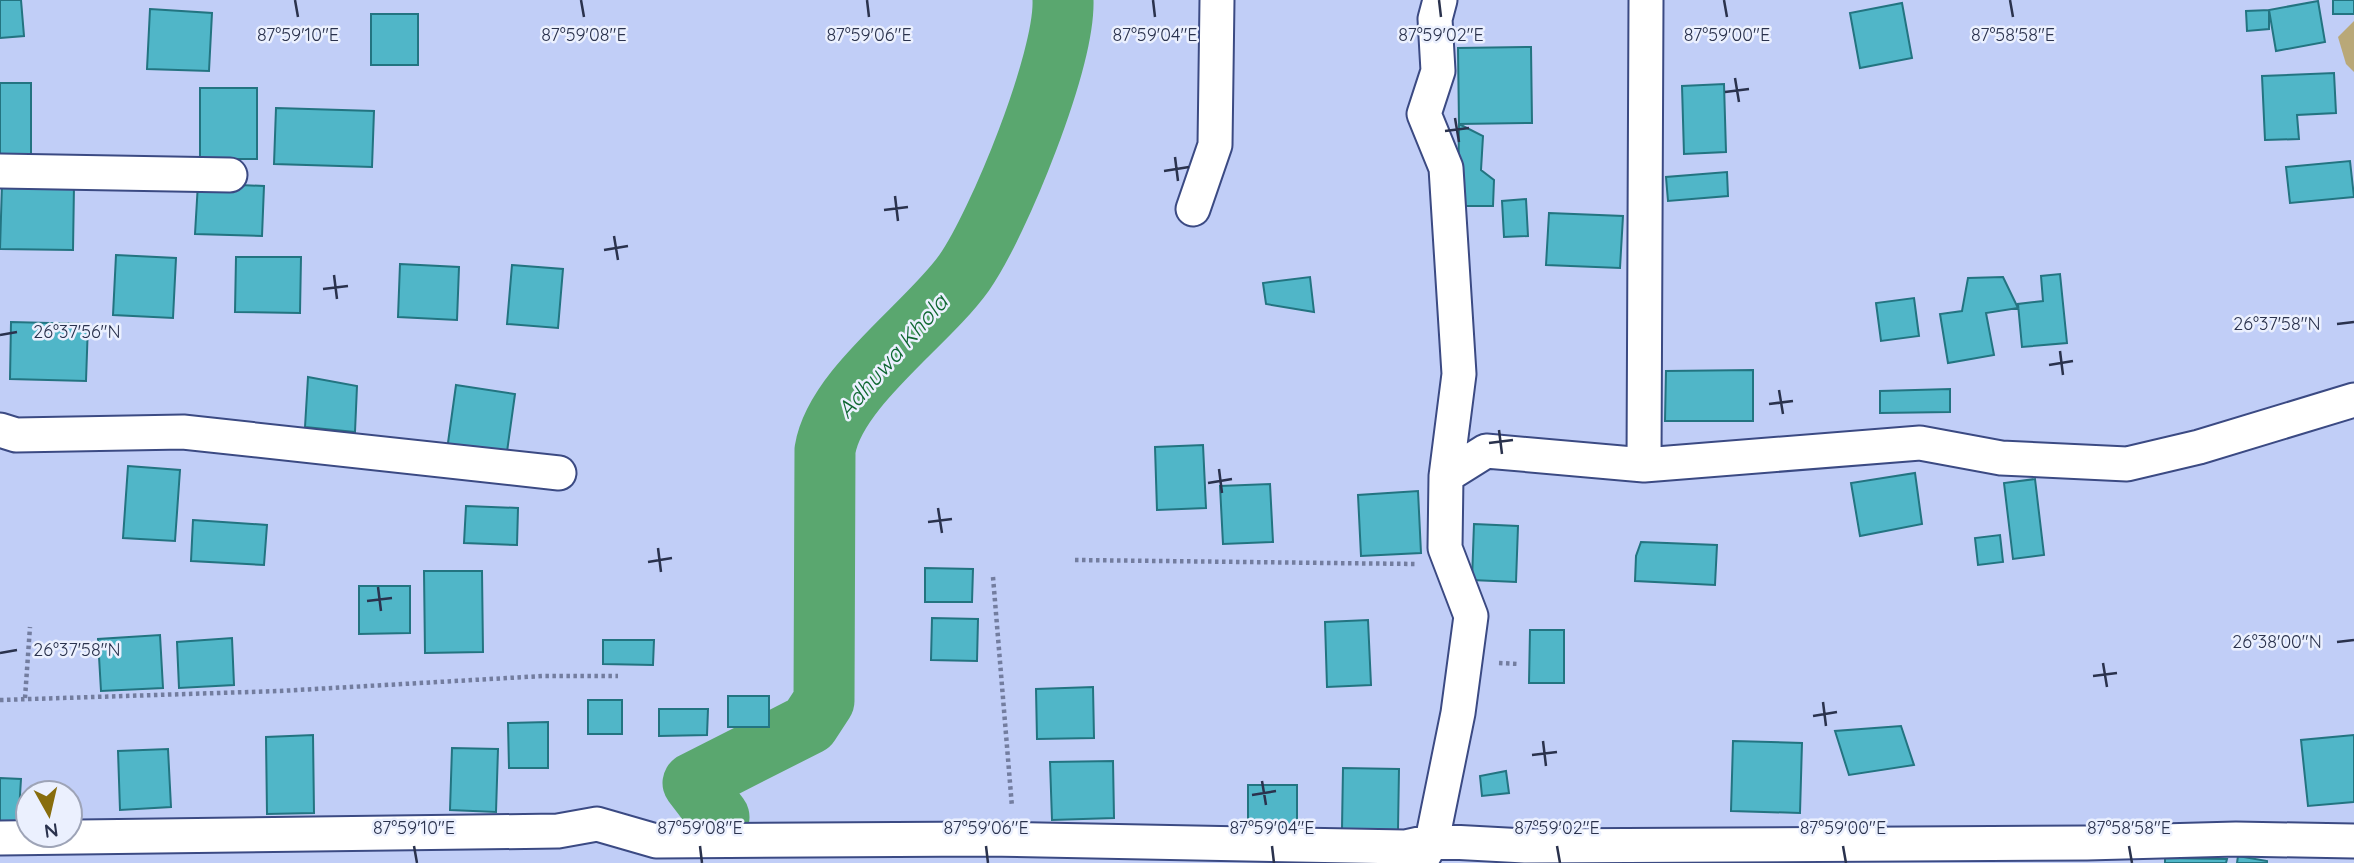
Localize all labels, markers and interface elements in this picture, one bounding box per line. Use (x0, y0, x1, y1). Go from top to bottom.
text: 87°59'10"E (257, 23, 339, 46)
text: 87°59'08"E (541, 23, 627, 46)
text: 87°59'06"E (826, 23, 912, 46)
text: 87°59'04"E (1112, 23, 1198, 46)
text: 87°59'02"E (1398, 23, 1484, 46)
text: 87°59'00"E (1684, 23, 1770, 46)
text: 87°58'58"E (1971, 23, 2055, 46)
water label: Adhuwa Khola (830, 287, 954, 424)
text: 26°37'58"N (2233, 312, 2321, 335)
text: 26°37'56"N (33, 320, 121, 343)
text: 26°38'00"N (2232, 630, 2322, 653)
text: 26°37'58"N (33, 638, 121, 661)
north arrow (14, 779, 84, 849)
text: 87°59'10"E (373, 816, 455, 839)
text: 87°59'08"E (657, 816, 743, 839)
text: 87°59'06"E (943, 816, 1029, 839)
text: 87°59'04"E (1229, 816, 1315, 839)
text: 87°59'02"E (1514, 816, 1600, 839)
text: 87°59'00"E (1800, 816, 1886, 839)
text: 87°58'58"E (2087, 816, 2171, 839)
text: N (43, 818, 60, 844)

